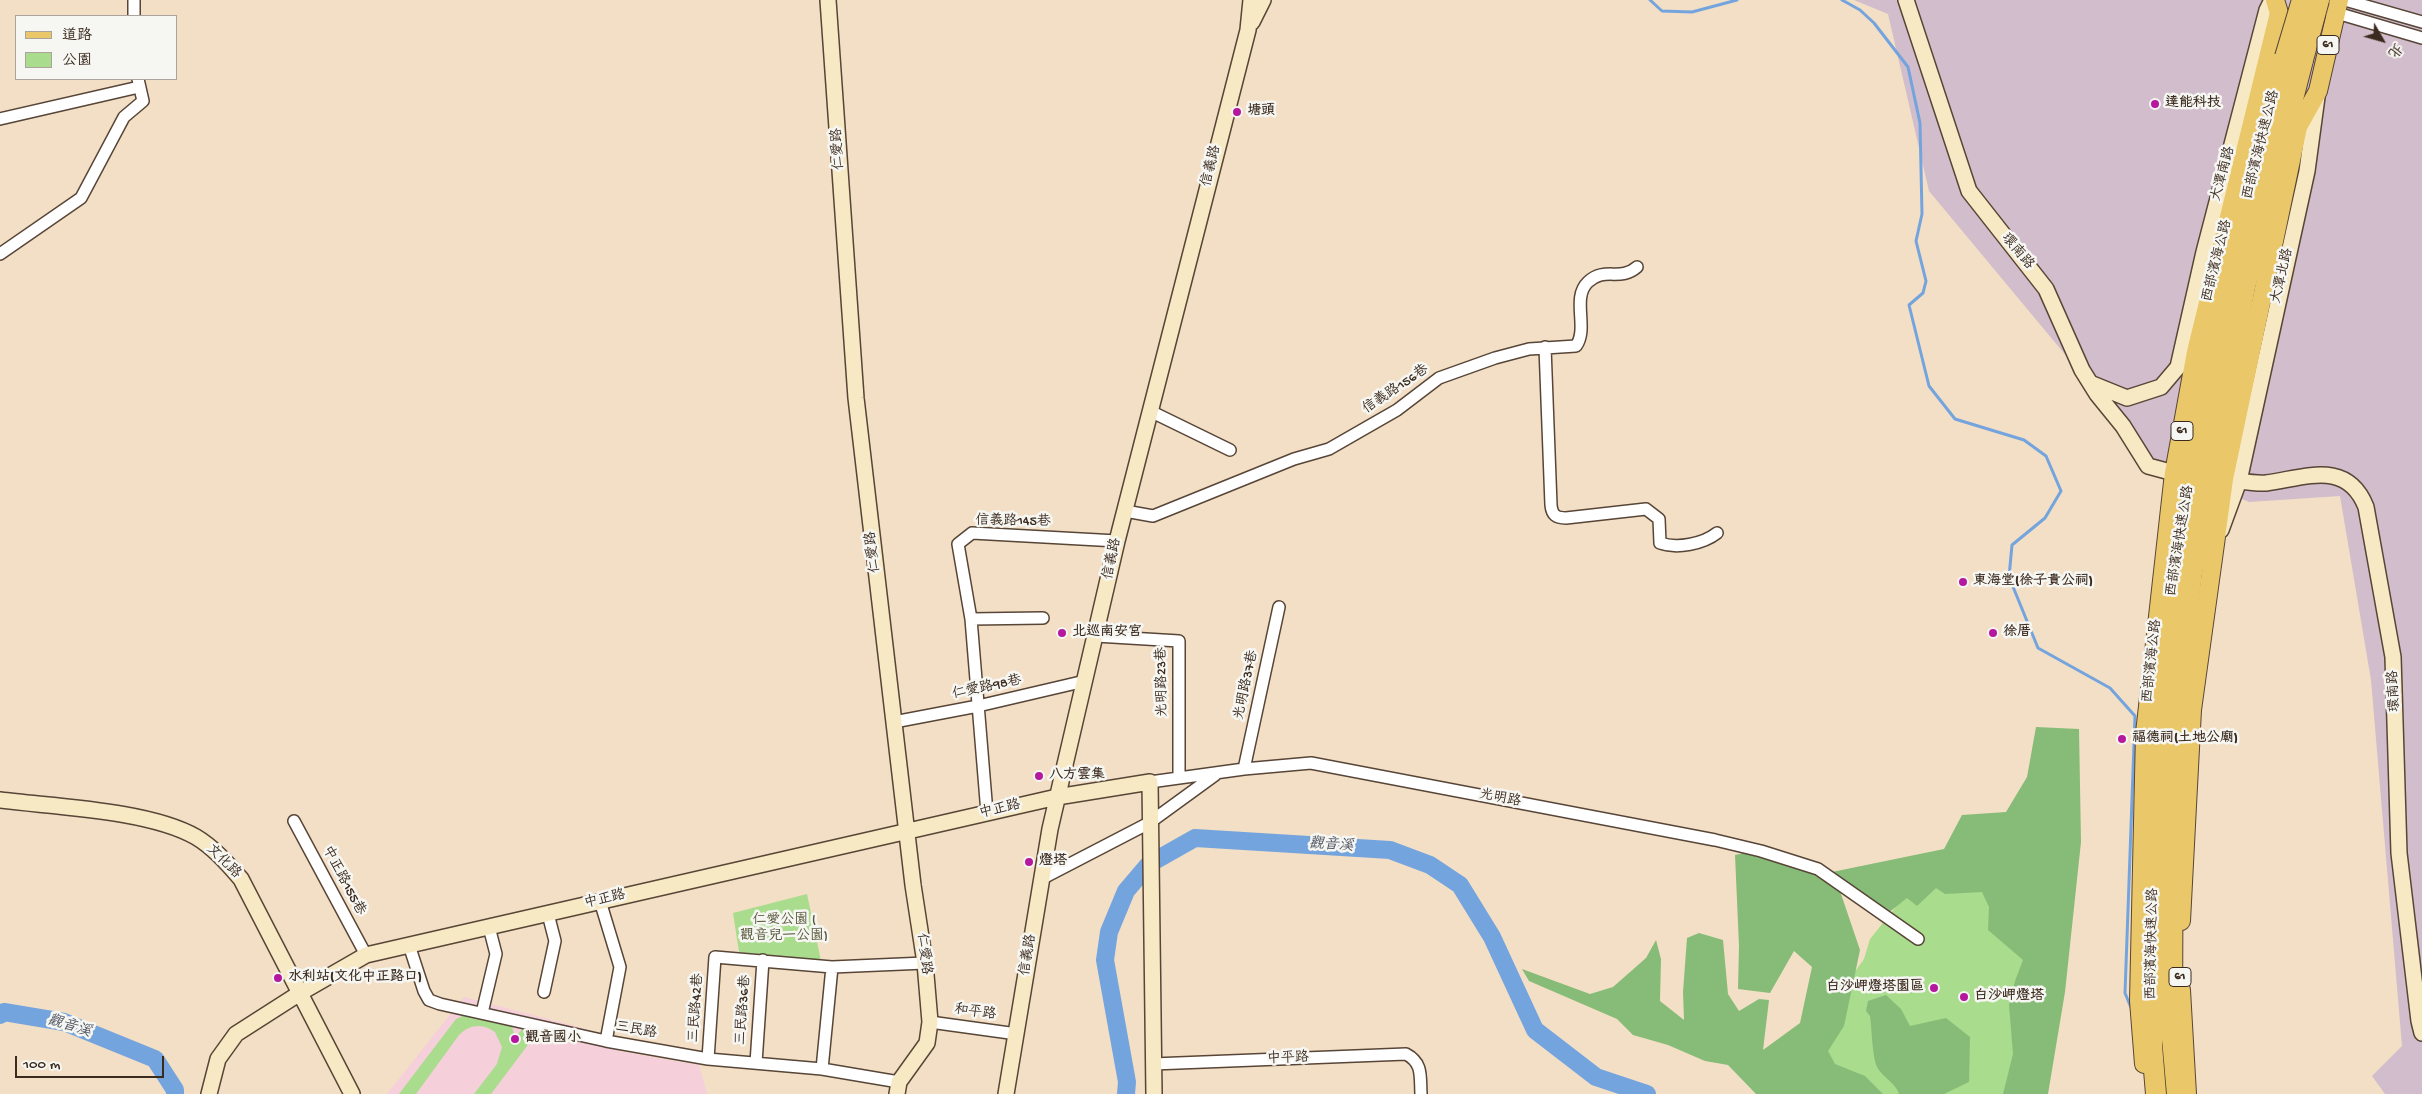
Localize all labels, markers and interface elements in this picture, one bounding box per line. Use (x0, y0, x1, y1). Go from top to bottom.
legend (15, 15, 178, 80)
north arrow (2357, 15, 2407, 65)
text: 道路 (62, 27, 92, 45)
road number: 61 (2317, 36, 2339, 54)
text: 北 (2383, 39, 2405, 60)
text: 公園 (62, 52, 92, 70)
street label: 西部濱海快速公路 (2240, 89, 2284, 201)
place label: 達能科技 (2165, 96, 2221, 112)
marker: 達能科技 (2149, 98, 2161, 110)
place label: 塘頭 (1247, 104, 1275, 120)
marker: 塘頭 (1231, 106, 1243, 118)
street label: 仁愛路 (829, 127, 849, 171)
street label: 信義路 (1199, 144, 1225, 188)
street label: 大潭南路 (2209, 145, 2239, 203)
street label: 西部濱海公路 (2200, 218, 2236, 304)
street label: 環南路 (1997, 231, 2037, 273)
street label: 大潭北路 (2269, 247, 2297, 305)
street label: 信義路156巷 (1360, 362, 1432, 418)
road number: 61 (2171, 422, 2193, 441)
street label: 西部濱海快速公路 (2164, 484, 2198, 598)
street label: 信義路145巷 (975, 513, 1051, 531)
street label: 仁愛路 (863, 530, 885, 574)
street label: 信義路 (1100, 537, 1126, 581)
place label: 東海堂(徐子貴公祠) (1973, 574, 2093, 590)
marker: 東海堂(徐子貴公祠) (1957, 576, 1969, 588)
street label: 西部濱海公路 (2140, 618, 2166, 704)
place label: 北巡南安宮 (1072, 625, 1142, 641)
place label: 徐厝 (2003, 625, 2031, 641)
marker: 北巡南安宮 (1056, 627, 1068, 639)
marker: 徐厝 (1987, 627, 1999, 639)
street label: 光明路23巷 (1154, 647, 1172, 717)
street label: 光明路37巷 (1231, 649, 1263, 721)
street label: 環南路 (2386, 670, 2404, 712)
street label: 仁愛路98巷 (951, 672, 1023, 704)
place label: 福德祠(土地公廟) (2132, 731, 2238, 747)
marker: 福德祠(土地公廟) (2116, 733, 2128, 745)
place label: 八方雲集 (1049, 768, 1105, 784)
marker: 八方雲集 (1033, 770, 1045, 782)
street label: 光明路 (1478, 787, 1522, 811)
street label: 中正路 (978, 797, 1022, 823)
water label: 觀音溪 (1308, 835, 1354, 857)
street label: 文化路 (202, 841, 244, 883)
street label: 中正路155巷 (318, 843, 368, 919)
place label: 燈塔 (1039, 854, 1067, 870)
marker: 燈塔 (1023, 856, 1035, 868)
street label: 中正路 (583, 887, 627, 913)
street label: 西部濱海快速公路 (2144, 888, 2162, 1000)
park label: 仁愛公園 ( 觀音兒一公園) (740, 913, 828, 946)
street label: 仁愛路 (912, 932, 934, 976)
street label: 信義路 (1017, 933, 1041, 977)
road number: 61 (2169, 968, 2191, 986)
place label: 水利站(文化中正路口) (288, 970, 422, 986)
marker: 水利站(文化中正路口) (272, 972, 284, 984)
street label: 三民路42巷 (686, 973, 708, 1043)
street label: 三民路36巷 (733, 974, 755, 1046)
place label: 白沙岬燈塔園區 (1826, 980, 1924, 996)
marker: 白沙岬燈塔園區 (1928, 982, 1940, 994)
place label: 白沙岬燈塔 (1974, 989, 2044, 1005)
marker: 白沙岬燈塔 (1958, 991, 1970, 1003)
street label: 和平路 (953, 1002, 997, 1024)
water label: 觀音溪 (45, 1012, 93, 1042)
street label: 三民路 (614, 1019, 658, 1043)
place label: 觀音國小 (525, 1031, 581, 1047)
marker: 觀音國小 (509, 1033, 521, 1045)
scale bar (18, 1046, 166, 1078)
street label: 中平路 (1267, 1050, 1309, 1068)
text: 100 m (23, 1056, 60, 1074)

